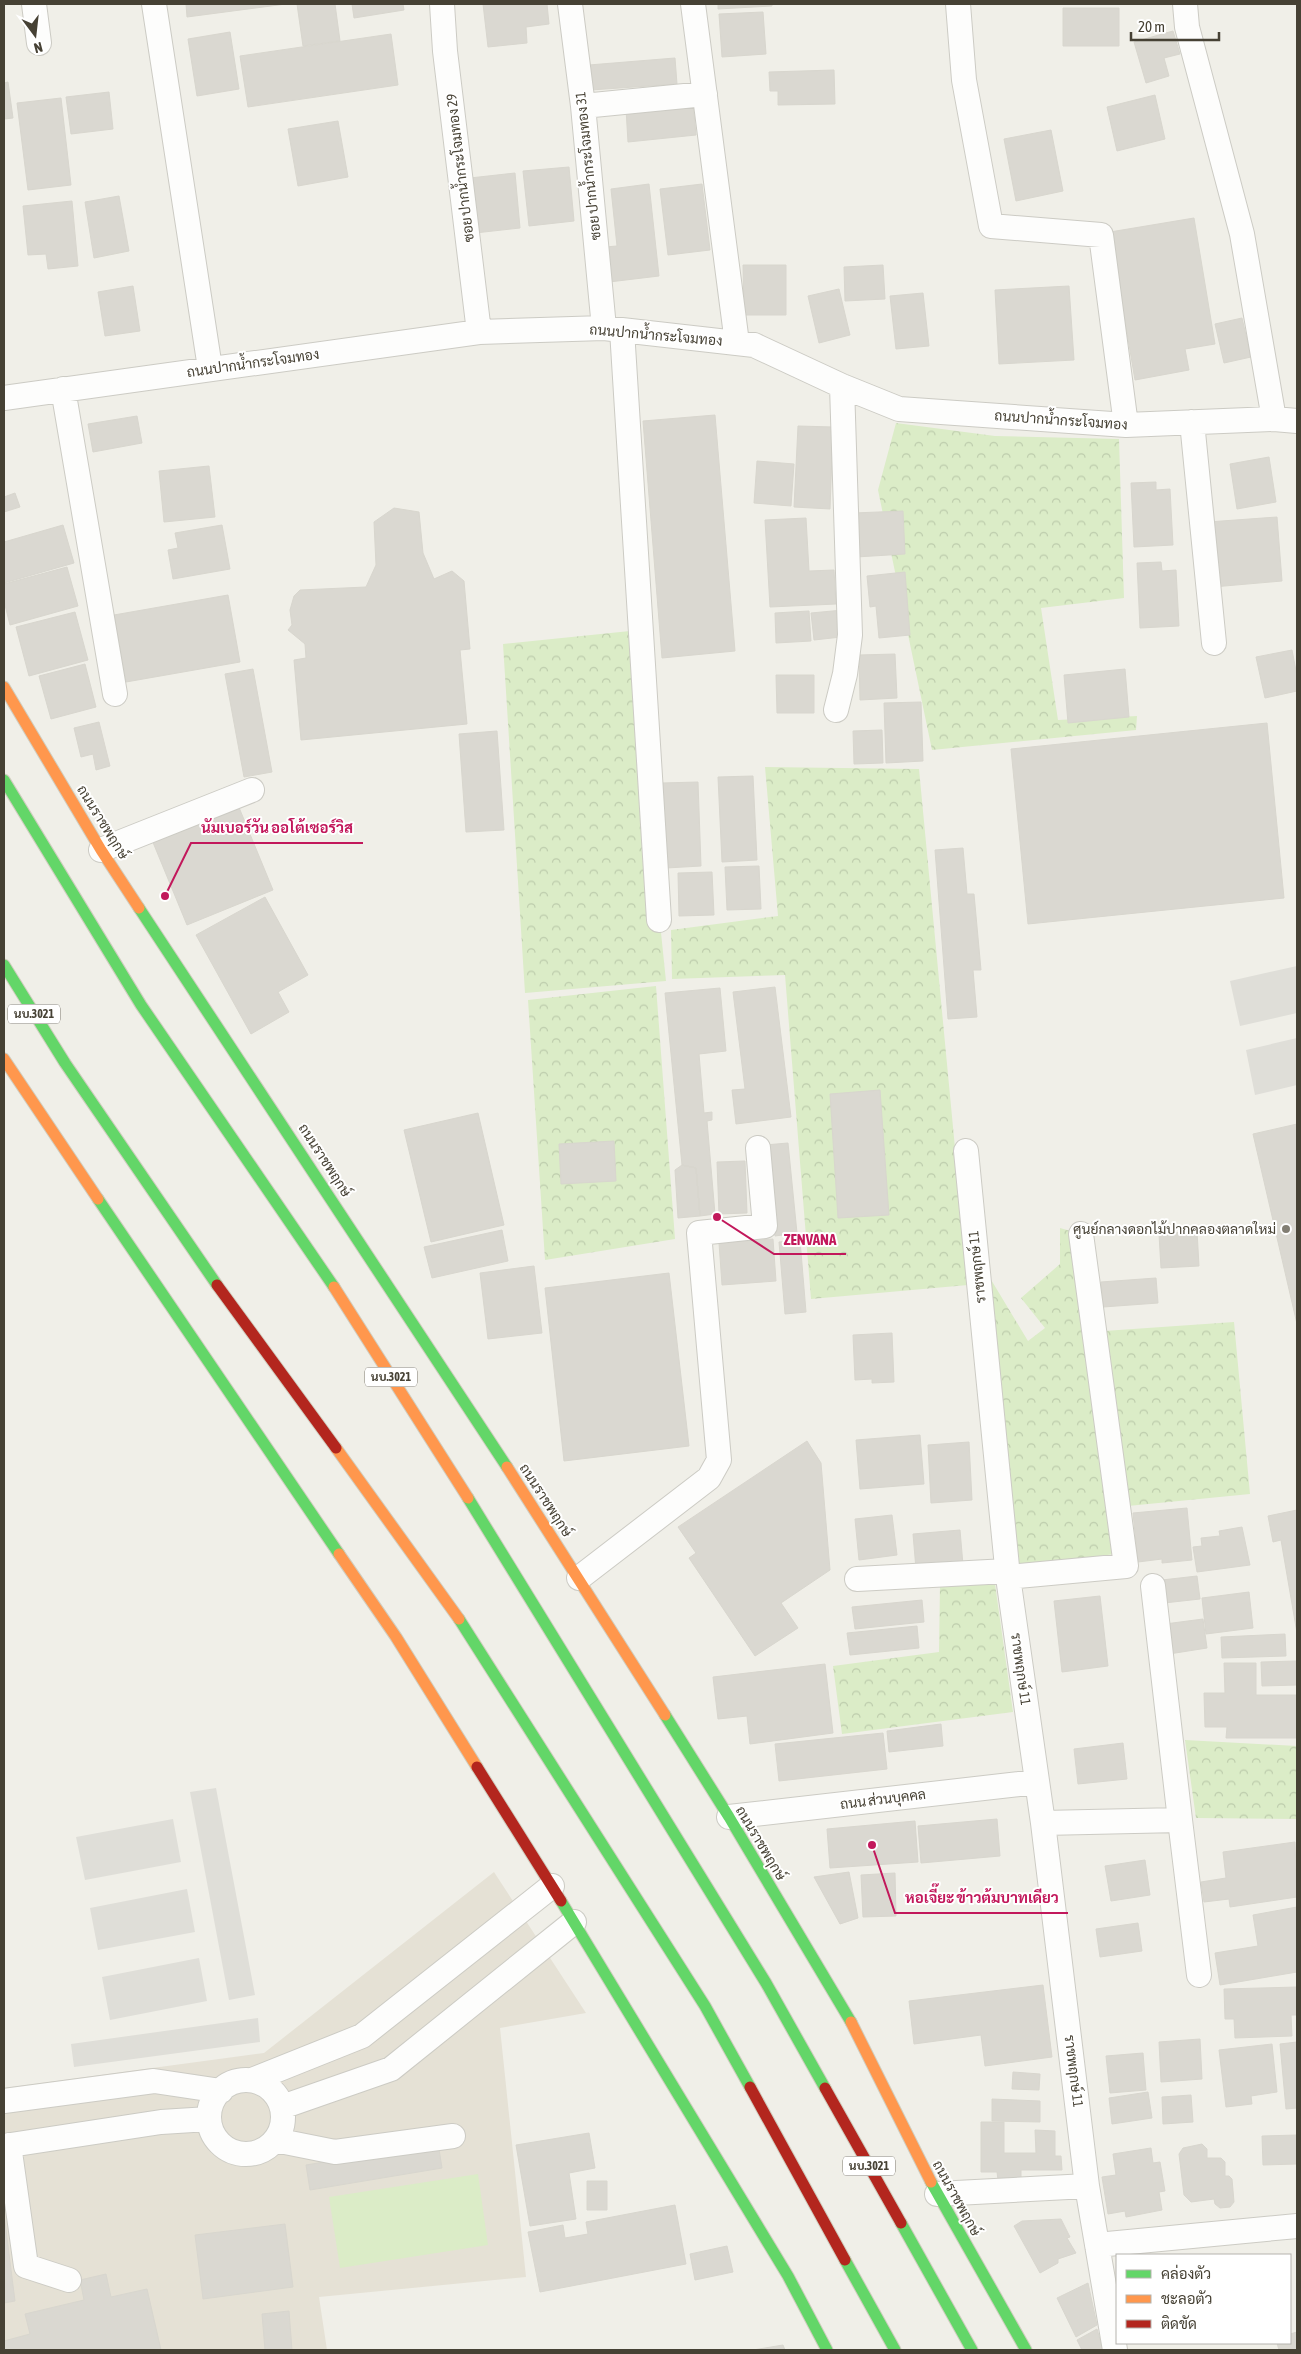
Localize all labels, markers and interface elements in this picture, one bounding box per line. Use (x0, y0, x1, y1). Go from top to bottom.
north arrow (10, 10, 60, 60)
scale bar (1131, 10, 1218, 42)
text: 20 m (1138, 18, 1165, 35)
text: N (32, 39, 44, 56)
street label: ซอย ปากน้ำกระโจมทอง 31 (568, 91, 604, 242)
street label: ซอย ปากน้ำกระโจมทอง 29 (439, 93, 477, 244)
street label: ถนนปากน้ำกระโจมทอง (589, 317, 724, 349)
street label: ถนนปากน้ำกระโจมทอง (185, 342, 320, 380)
street label: ถนนปากน้ำกระโจมทอง (994, 403, 1128, 433)
street label: ถนนราชพฤกษ์ (73, 782, 133, 863)
callout: นัมเบอร์วัน ออโต้เซอร์วิส (191, 813, 363, 843)
text: นัมเบอร์วัน ออโต้เซอร์วิส (201, 817, 353, 836)
road number: นบ.3021 (8, 1004, 60, 1024)
street label: ถนนราชพฤกษ์ (295, 1120, 356, 1200)
place label: ศูนย์กลางดอกไม้ปากคลองตลาดใหม่ (1073, 1220, 1276, 1239)
marker: ศูนย์กลางดอกไม้ปากคลองตลาดใหม่ (1280, 1223, 1292, 1235)
callout: ZENVANA (774, 1224, 846, 1254)
street label: ราชพฤกษ์ 11 (964, 1230, 990, 1304)
text: ZENVANA (784, 1231, 837, 1248)
road number: นบ.3021 (365, 1368, 417, 1386)
street label: ถนนราชพฤกษ์ (516, 1460, 577, 1540)
street label: ราชพฤกษ์ 11 (1007, 1632, 1035, 1706)
street label: ถนน ส่วนบุคคล (839, 1786, 927, 1814)
street label: ถนนราชพฤกษ์ (732, 1802, 791, 1884)
callout: หอเจี๊ยะ ข้าวต้มบาทเดียว (895, 1883, 1068, 1913)
text: หอเจี๊ยะ ข้าวต้มบาทเดียว (905, 1883, 1059, 1906)
street label: ราชพฤกษ์ 11 (1061, 2034, 1087, 2108)
road number: นบ.3021 (843, 2156, 895, 2176)
street label: ถนนราชพฤกษ์ (929, 2157, 985, 2239)
legend (1116, 2254, 1291, 2344)
text: คล่องตัว (1161, 2264, 1211, 2282)
text: ชะลอตัว (1161, 2290, 1212, 2307)
text: ติดขัด (1161, 2315, 1197, 2332)

